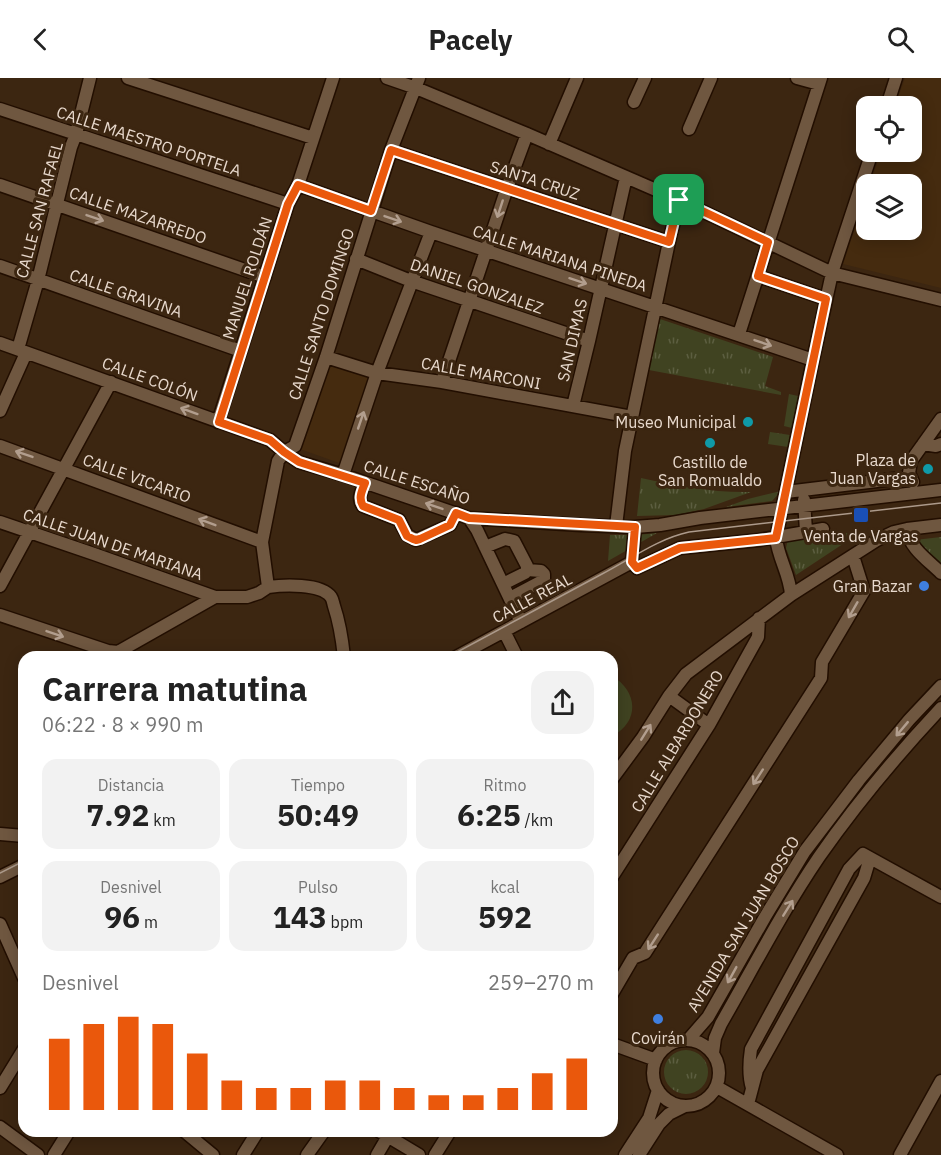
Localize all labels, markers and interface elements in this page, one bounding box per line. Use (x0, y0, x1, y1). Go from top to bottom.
text: Pacely (428, 22, 513, 57)
icon: back (24, 23, 57, 56)
icon: search (884, 23, 917, 56)
map controls (856, 96, 922, 240)
button: locate (856, 96, 922, 162)
street label: CALLE MAESTRO PORTELA (54, 102, 244, 180)
street label: CALLE SAN RAFAEL (11, 140, 67, 280)
street label: SANTA CRUZ (488, 156, 582, 204)
pin (653, 174, 704, 225)
button: layers (856, 174, 922, 240)
street label: CALLE MAZARREDO (67, 182, 209, 248)
icon: arrive (662, 183, 695, 216)
one-way arrow (494, 199, 505, 218)
one-way arrow (85, 213, 104, 224)
street label: MANUEL ROLDÁN (217, 214, 276, 342)
one-way arrow (383, 214, 402, 225)
street label: CALLE MARIANA PINEDA (470, 220, 650, 296)
street label: CALLE SANTO DOMINGO (284, 226, 358, 402)
street label: DANIEL GONZALEZ (408, 254, 546, 318)
street label: CALLE GRAVINA (67, 264, 185, 322)
one-way arrow (568, 276, 587, 287)
street label: SAN DIMAS (553, 297, 591, 383)
one-way arrow (753, 338, 772, 349)
street label: CALLE COLÓN (99, 351, 201, 406)
street label: CALLE MARCONI (419, 353, 543, 393)
one-way arrow (180, 404, 199, 415)
one-way arrow (356, 411, 367, 430)
place label: Museo Municipal (615, 412, 736, 432)
marker: Museo Municipal (741, 415, 755, 429)
marker: Castillo de San Romualdo (703, 436, 717, 450)
one-way arrow (15, 448, 34, 459)
street label: CALLE VICARIO (80, 449, 194, 507)
place label: Plaza de Juan Vargas (829, 450, 916, 488)
place label: Castillo de San Romualdo (658, 452, 762, 490)
street label: CALLE ESCAÑO (361, 455, 473, 509)
marker: Plaza de Juan Vargas (921, 462, 935, 476)
one-way arrow (425, 499, 444, 510)
street label: CALLE JUAN DE MARIANA (20, 504, 206, 584)
marker: Venta de Vargas (852, 506, 870, 524)
one-way arrow (198, 515, 217, 526)
place label: Venta de Vargas (804, 526, 918, 546)
street label: CALLE REAL (489, 569, 575, 627)
place label: Gran Bazar (833, 576, 912, 596)
marker: Gran Bazar (917, 579, 931, 593)
one-way arrow (847, 601, 859, 618)
one-way arrow (45, 629, 64, 640)
street label: CALLE ALBARDONERO (627, 666, 727, 816)
text: Carrera matutina (42, 667, 308, 710)
button: share (531, 671, 594, 734)
text: 06:22 · 8 × 990 m (42, 711, 203, 738)
one-way arrow (895, 721, 908, 737)
one-way arrow (640, 723, 653, 740)
one-way arrow (751, 769, 764, 786)
text: Distancia (98, 775, 164, 795)
text: Tiempo (291, 775, 345, 795)
text: Ritmo (484, 775, 526, 795)
text: 7.92 (86, 795, 150, 834)
text: 50:49 (277, 795, 359, 834)
text: 6:25 (457, 795, 521, 834)
text: km (150, 810, 176, 830)
text: /km (521, 810, 553, 830)
street label: AVENIDA SAN JUAN BOSCO (682, 832, 804, 1016)
text: Desnivel (100, 877, 162, 897)
text: Pulso (298, 877, 338, 897)
text: kcal (490, 877, 520, 897)
text: 96 (104, 897, 140, 936)
text: 143 (273, 897, 327, 936)
text: 592 (478, 897, 532, 936)
one-way arrow (782, 900, 794, 917)
text: m (140, 912, 158, 932)
text: bpm (327, 912, 363, 932)
one-way arrow (646, 933, 659, 950)
one-way arrow (726, 966, 737, 984)
text: Desnivel (42, 969, 119, 996)
text: 259–270 m (488, 969, 594, 996)
marker: Covirán (651, 1012, 665, 1026)
place label: Covirán (631, 1028, 685, 1048)

